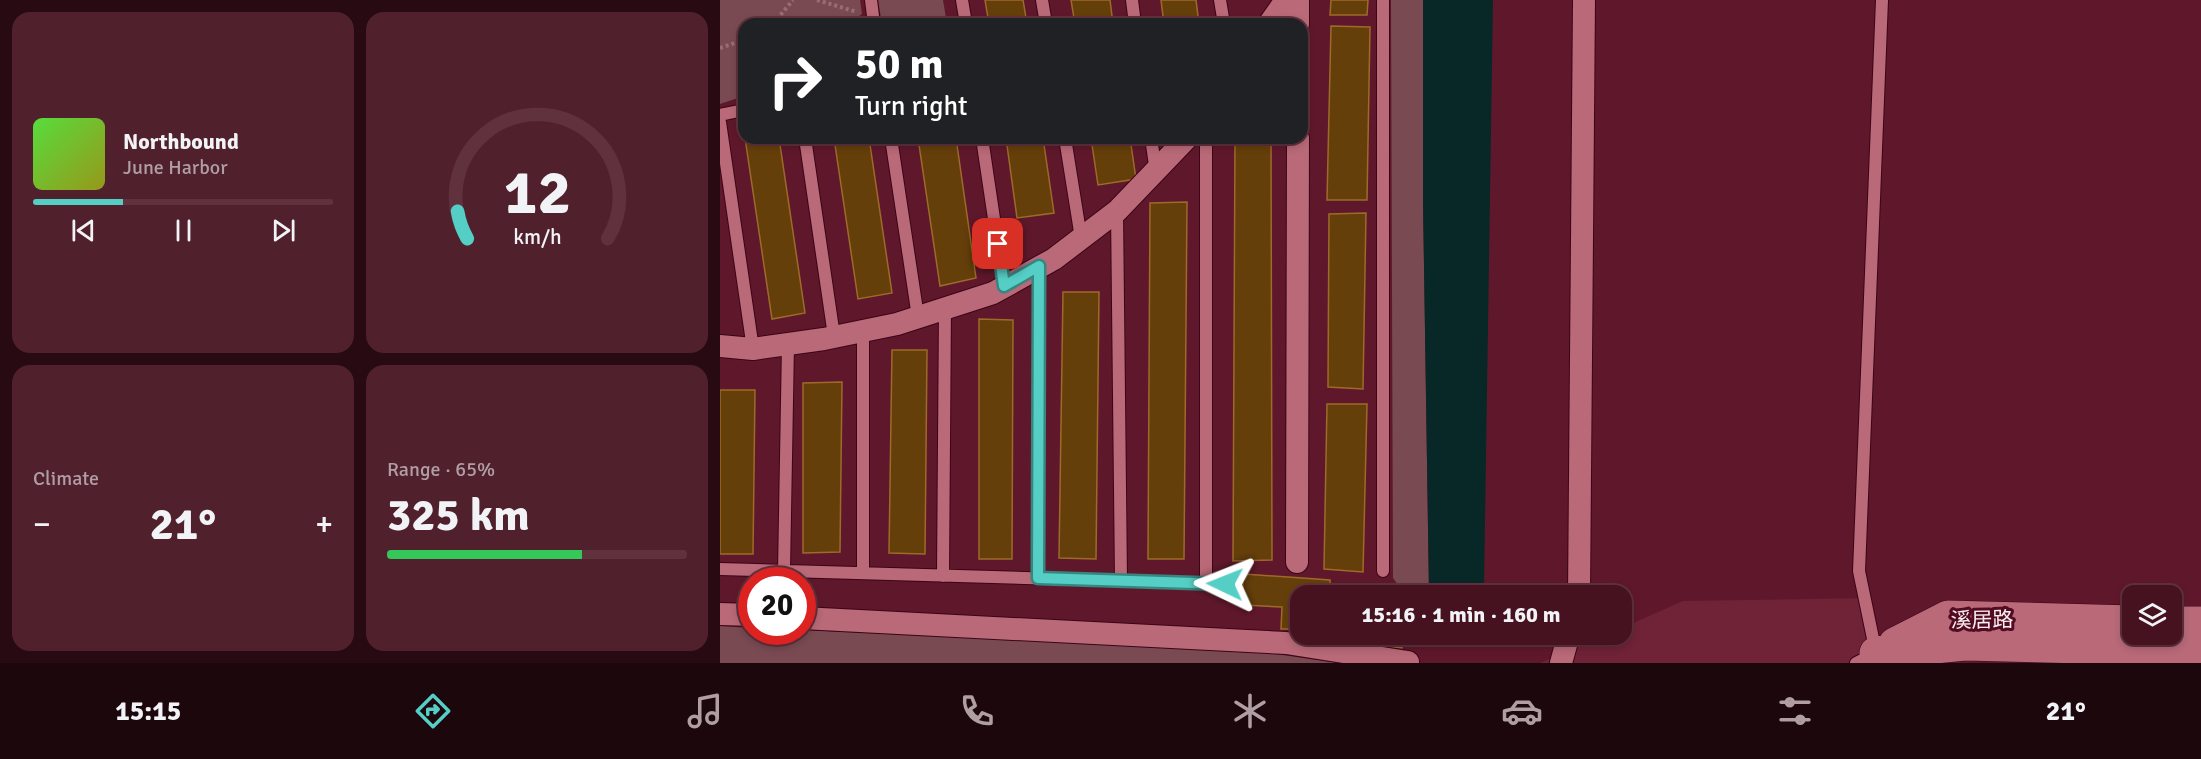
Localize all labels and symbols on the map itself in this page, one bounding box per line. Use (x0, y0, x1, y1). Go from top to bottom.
pin (972, 218, 1023, 269)
position arrow (1193, 552, 1257, 616)
speed limit sign: 20 (738, 567, 816, 645)
street label: 溪居路 (1950, 606, 2014, 634)

